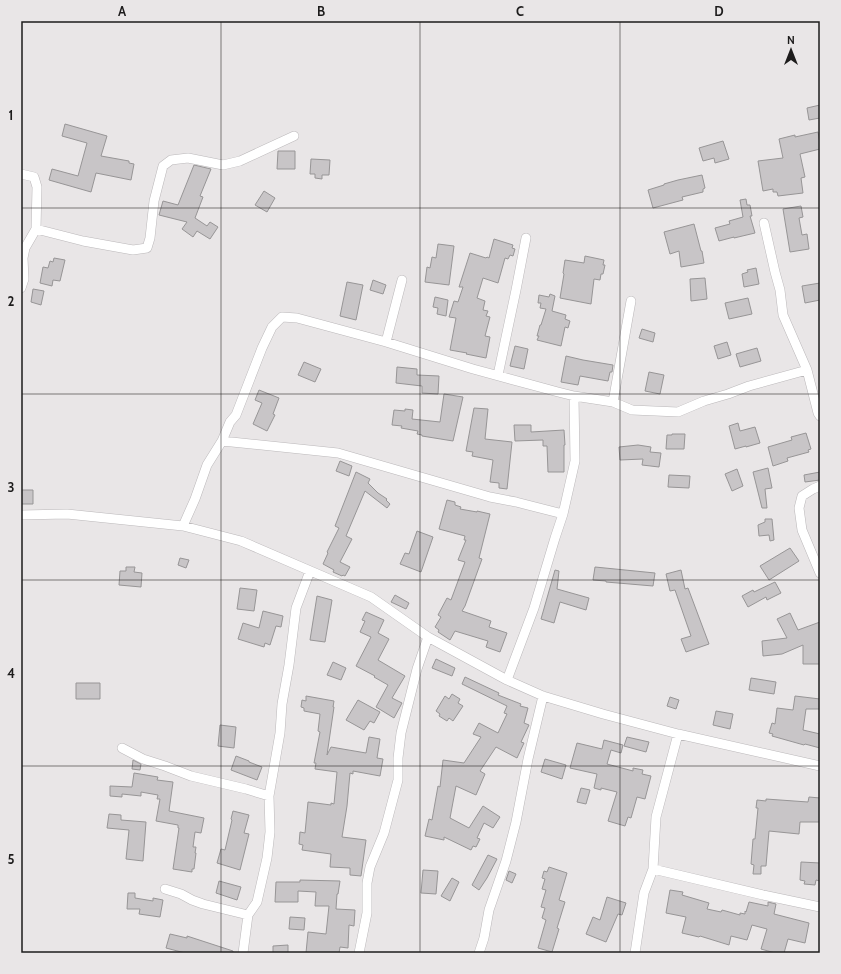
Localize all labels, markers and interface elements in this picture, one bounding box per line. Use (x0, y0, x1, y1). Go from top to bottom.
text: A (118, 3, 127, 19)
text: B (317, 3, 325, 19)
text: C (516, 3, 524, 19)
text: D (714, 3, 724, 19)
north arrow (771, 30, 811, 70)
text: N (787, 33, 795, 47)
text: 1 (9, 107, 13, 123)
text: 2 (8, 293, 15, 309)
text: 3 (7, 479, 15, 495)
text: 4 (7, 665, 15, 681)
text: 5 (8, 851, 15, 867)

